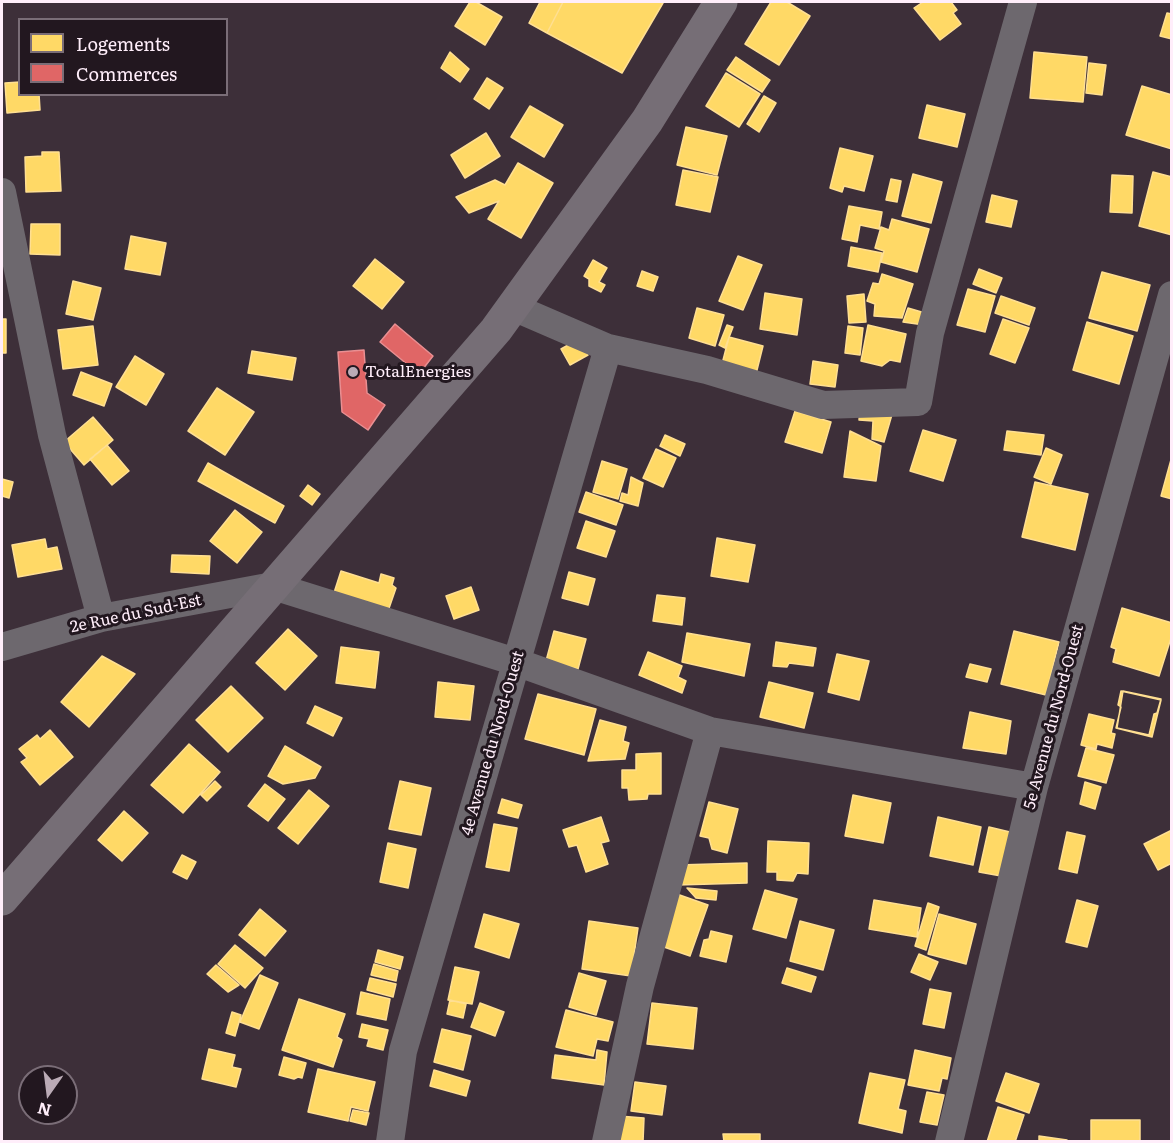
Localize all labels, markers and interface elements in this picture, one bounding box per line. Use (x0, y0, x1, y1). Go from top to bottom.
legend (18, 18, 228, 96)
text: Logements (76, 30, 170, 57)
text: Commerces (76, 60, 177, 87)
place label: TotalEnergies (365, 362, 471, 382)
marker: TotalEnergies (346, 365, 360, 379)
street label: 2e Rue du Sud-Est (69, 591, 203, 637)
street label: 5e Avenue du Nord-Ouest (1020, 623, 1088, 811)
street label: 4e Avenue du Nord-Ouest (457, 648, 529, 838)
north arrow (18, 1065, 78, 1125)
text: N (35, 1097, 54, 1124)

